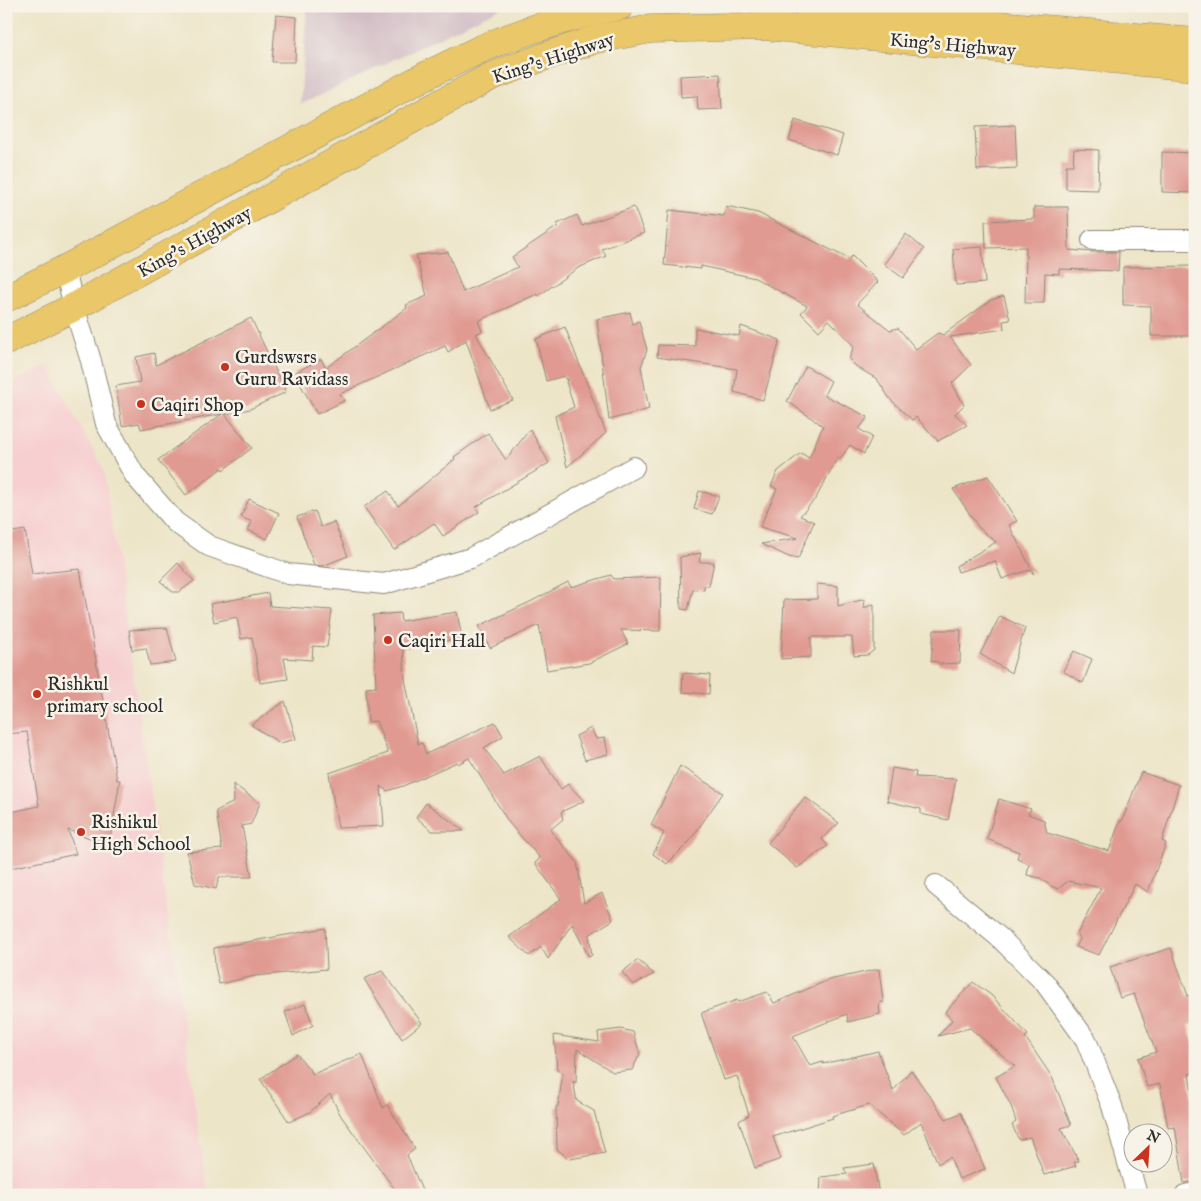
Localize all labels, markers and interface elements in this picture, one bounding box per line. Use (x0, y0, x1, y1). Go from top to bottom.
street label: King's Highway (490, 28, 618, 90)
street label: King's Highway (889, 29, 1018, 64)
street label: King's Highway (134, 201, 257, 284)
place label: Gurdswsrs Guru Ravidass (235, 346, 348, 392)
marker: Gurdswsrs Guru Ravidass (219, 361, 231, 373)
place label: Caqiri Shop (151, 394, 244, 418)
marker: Caqiri Shop (135, 398, 147, 410)
place label: Caqiri Hall (398, 630, 486, 654)
marker: Caqiri Hall (382, 634, 394, 646)
place label: Rishkul primary school (47, 673, 164, 719)
marker: Rishkul primary school (31, 688, 43, 700)
place label: Rishikul High School (91, 811, 191, 857)
marker: Rishikul High School (75, 826, 87, 838)
north arrow (1124, 1124, 1174, 1174)
text: N (1143, 1126, 1162, 1148)

